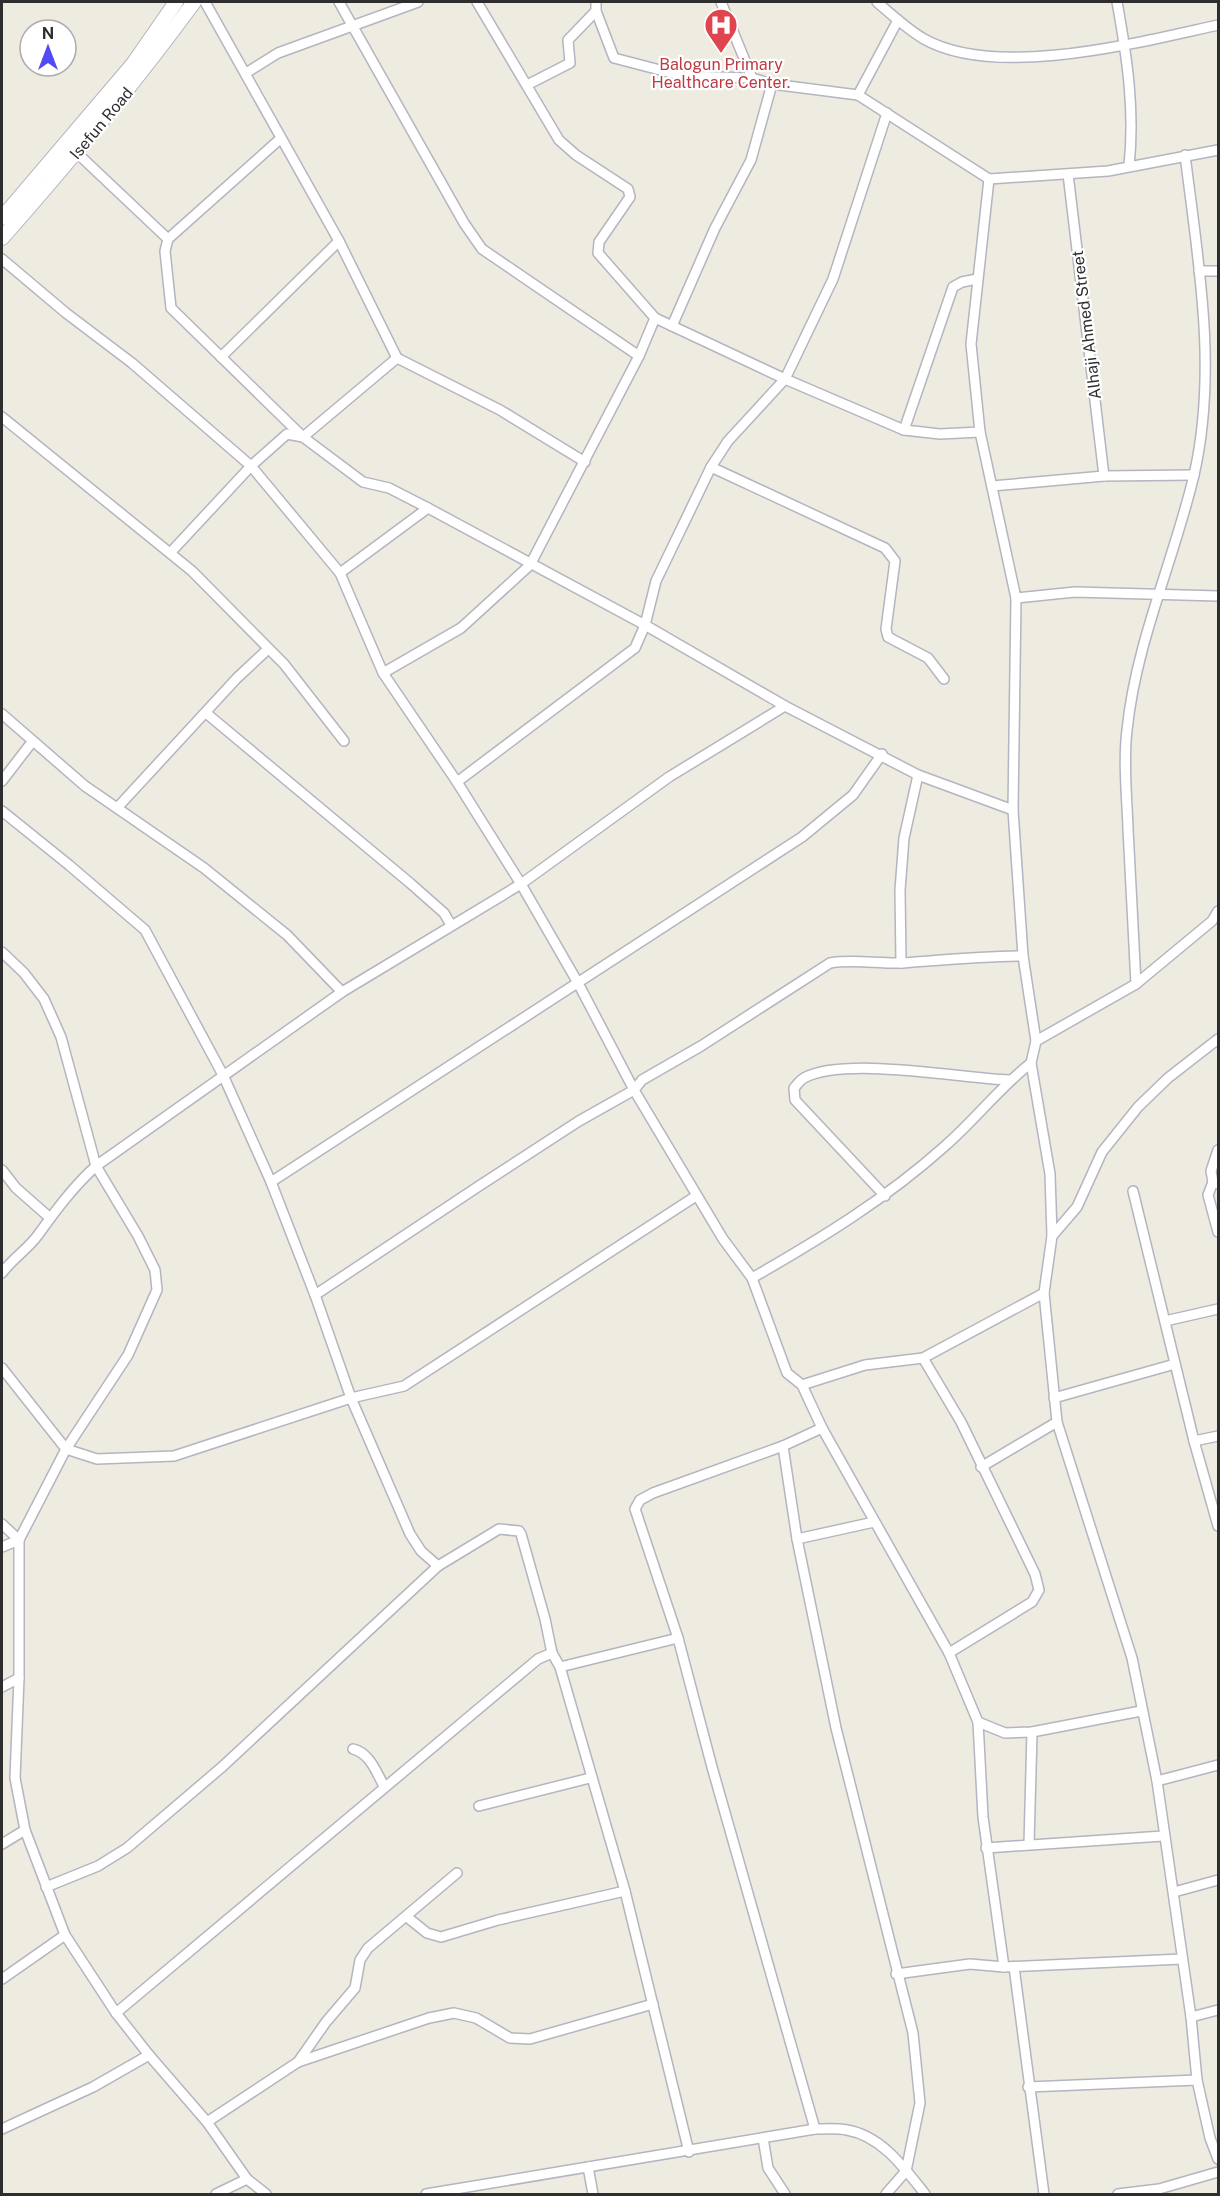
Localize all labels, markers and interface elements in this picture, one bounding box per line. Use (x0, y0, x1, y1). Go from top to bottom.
hospital icon: Balogun Primary Healthcare Center. (703, 7, 739, 54)
north arrow (18, 18, 78, 78)
text: N (42, 24, 54, 43)
place label: Balogun Primary Healthcare Center. (652, 55, 790, 92)
street label: Isefun Road (66, 83, 137, 163)
street label: Alhaji Ahmed Street (1068, 249, 1105, 401)

